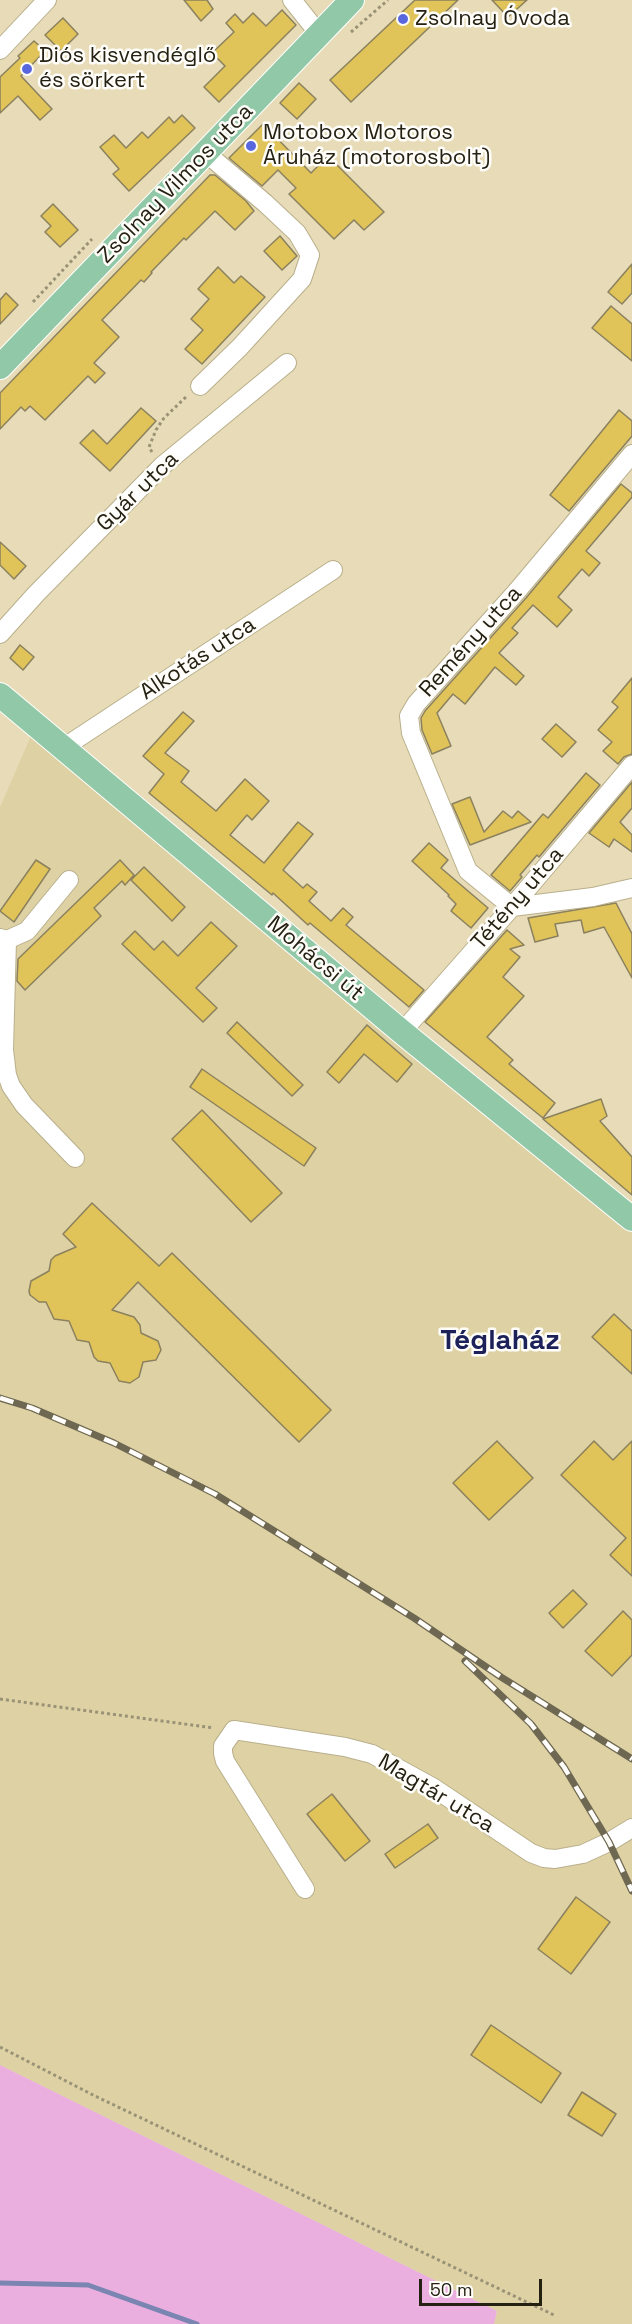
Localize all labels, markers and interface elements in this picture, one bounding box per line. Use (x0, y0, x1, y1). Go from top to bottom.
place label: Zsolnay Óvoda (415, 6, 570, 32)
marker: Zsolnay Óvoda (396, 12, 410, 26)
place label: Diós kisvendéglő és sörkert (39, 43, 216, 94)
marker: Diós kisvendéglő és sörkert (20, 62, 34, 76)
street label: Zsolnay Vilmos utca (93, 99, 259, 269)
place label: Motobox Motoros Áruház (motorosbolt) (263, 120, 490, 172)
marker: Motobox Motoros Áruház (motorosbolt) (244, 139, 258, 153)
street label: Gyár utca (92, 447, 184, 537)
street label: Remény utca (414, 581, 528, 703)
street label: Alkotás utca (135, 612, 261, 706)
street label: Tétény utca (466, 842, 570, 956)
street label: Mohácsi út (261, 911, 369, 1007)
district label: Téglaház (440, 1324, 560, 1358)
street label: Magtár utca (373, 1749, 499, 1839)
scale bar (422, 2267, 545, 2305)
text: 50 m (430, 2278, 472, 2301)

